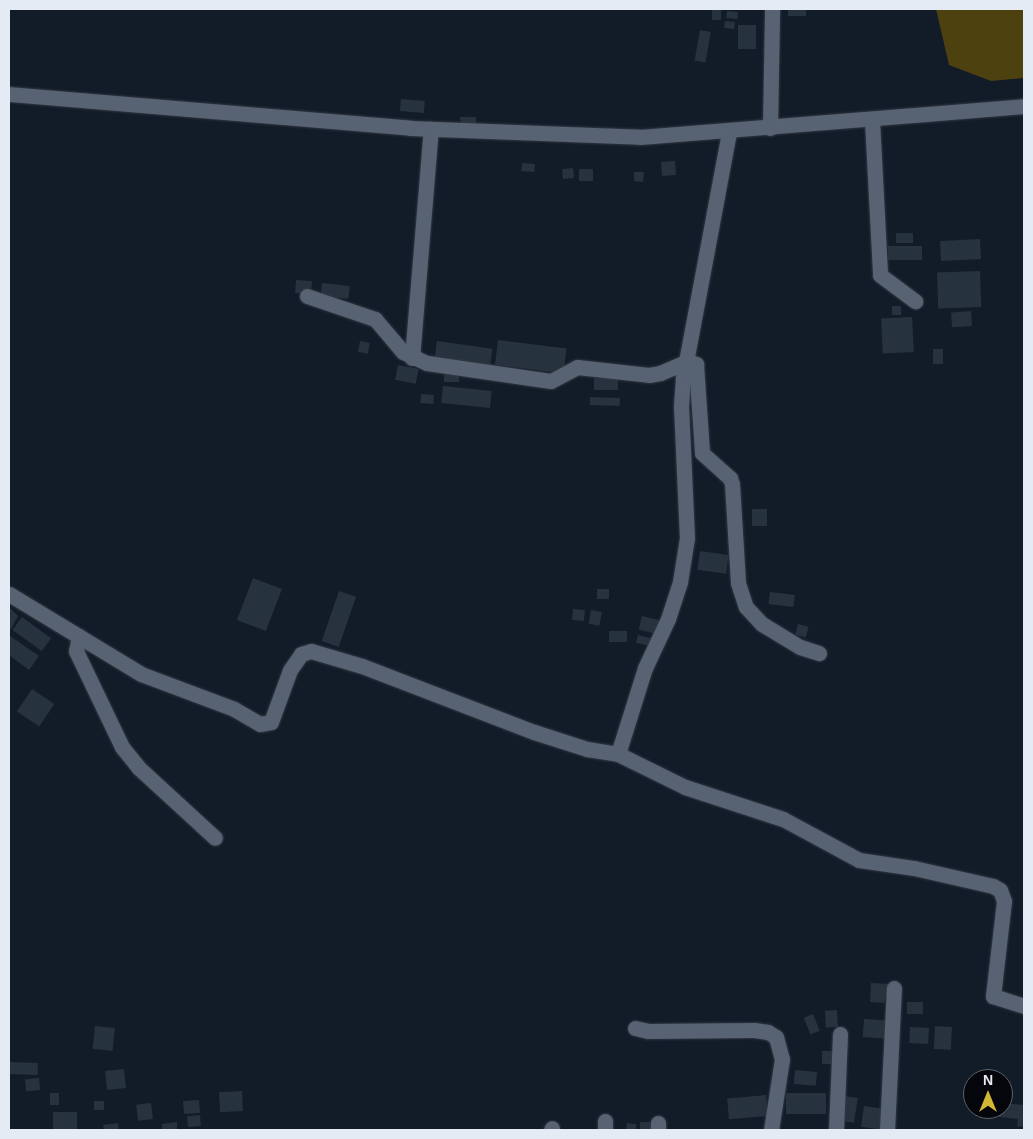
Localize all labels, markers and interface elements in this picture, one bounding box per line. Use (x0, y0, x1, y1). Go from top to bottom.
north arrow (963, 1069, 1013, 1119)
text: N (983, 1072, 993, 1088)

